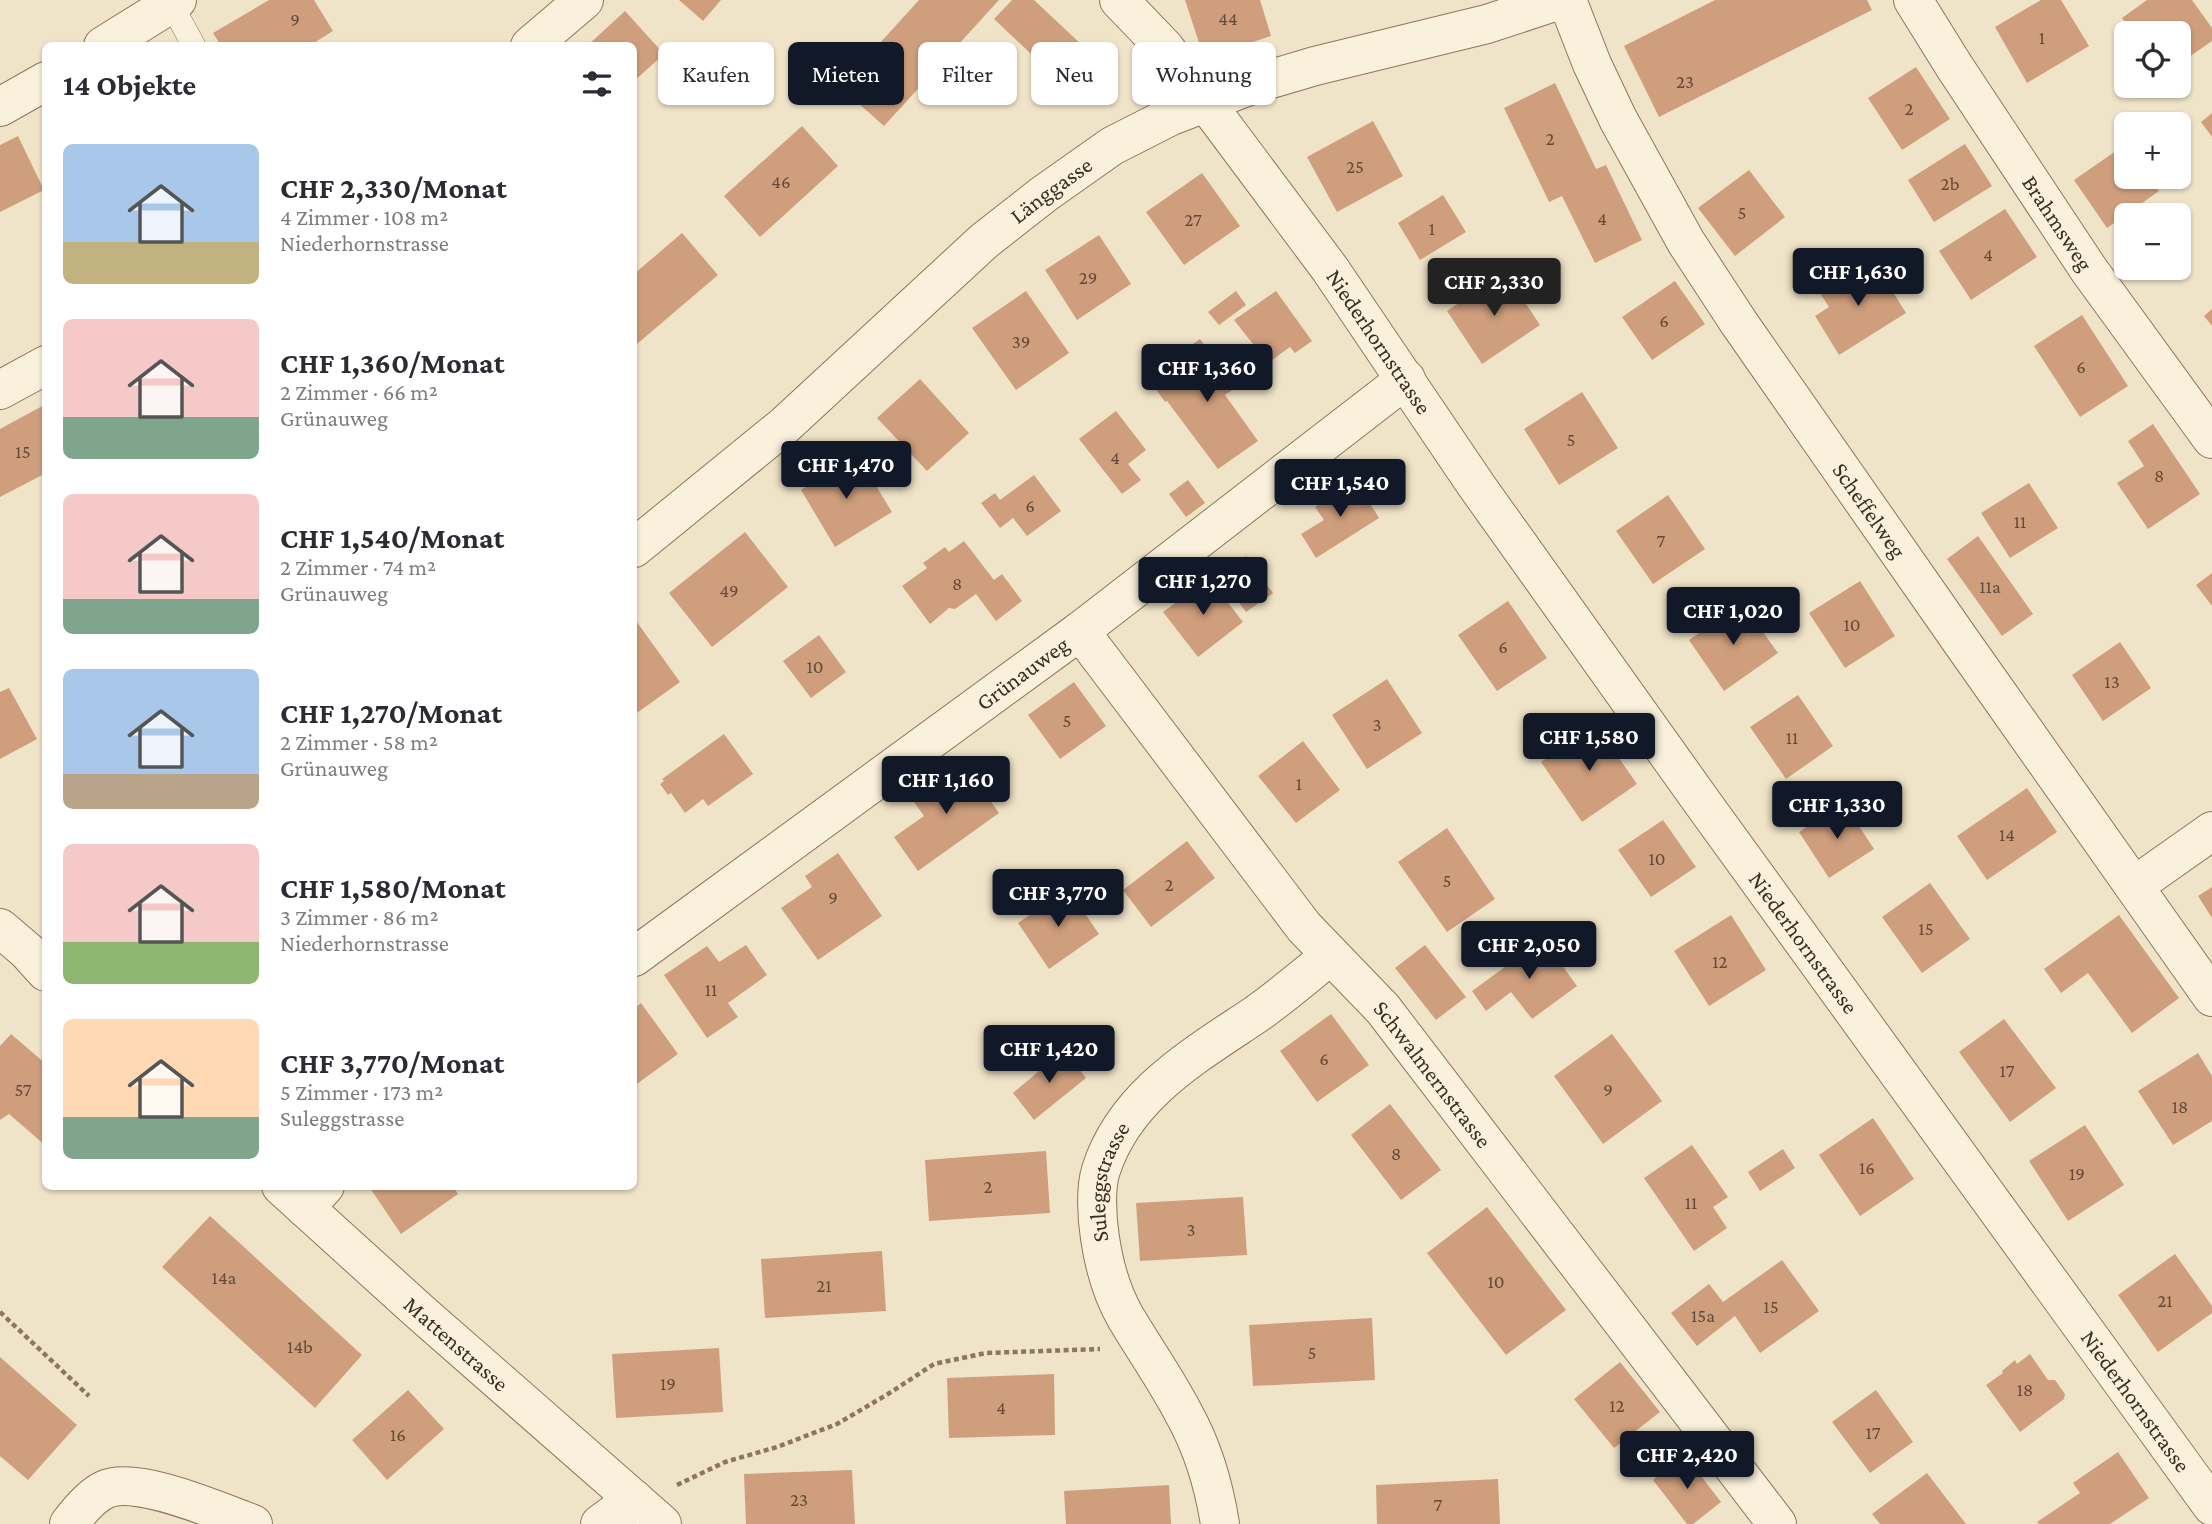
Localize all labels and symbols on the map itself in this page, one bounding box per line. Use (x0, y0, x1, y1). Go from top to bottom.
house number: 44 (1218, 8, 1238, 29)
house number: 9 (290, 9, 300, 30)
house number: 1 (2039, 27, 2045, 48)
house number: 23 (1676, 71, 1694, 92)
house number: 2 (1904, 98, 1914, 119)
house number: 2 (1545, 128, 1555, 149)
street label: Länggasse (1005, 151, 1097, 229)
house number: 25 (1346, 156, 1364, 177)
house number: 46 (771, 171, 791, 192)
street label: Brahmsweg (2017, 171, 2099, 276)
house number: 2b (1941, 173, 1960, 194)
house number: 5 (1738, 202, 1746, 223)
house number: 4 (1597, 208, 1607, 229)
house number: 27 (1184, 209, 1202, 230)
house number: 1 (1429, 218, 1435, 239)
house number: 4 (1983, 244, 1993, 265)
pin: CHF 1,630 (1778, 248, 1938, 308)
pin: CHF 2,330 (1414, 258, 1574, 318)
street label: Niederhornstrasse (1321, 264, 1437, 419)
house number: 29 (1079, 267, 1097, 288)
house number: 6 (1659, 310, 1669, 331)
house number: 39 (1012, 331, 1030, 352)
pin: CHF 1,360 (1127, 344, 1287, 404)
house number: 6 (2076, 356, 2086, 377)
house number: 5 (1567, 429, 1575, 450)
house number: 15 (15, 441, 31, 462)
pin: CHF 1,470 (766, 442, 926, 501)
house number: 4 (1110, 447, 1120, 468)
street label: Scheffelweg (1827, 457, 1912, 563)
pin: CHF 1,540 (1260, 460, 1420, 519)
house number: 8 (2154, 465, 2164, 486)
house number: 6 (1025, 495, 1035, 516)
house number: 11 (2014, 511, 2026, 532)
house number: 7 (1657, 530, 1666, 551)
pin: CHF 1,270 (1123, 558, 1283, 617)
house number: 8 (952, 573, 962, 594)
house number: 11a (1979, 576, 2001, 597)
house number: 49 (719, 580, 739, 601)
pin: CHF 1,020 (1653, 588, 1813, 647)
house number: 10 (1843, 614, 1861, 635)
street label: Grünauweg (971, 631, 1074, 716)
house number: 6 (1498, 636, 1508, 657)
house number: 10 (806, 656, 824, 677)
house number: 13 (2104, 671, 2120, 692)
house number: 5 (1063, 710, 1071, 731)
house number: 3 (1372, 714, 1382, 735)
pin: CHF 1,580 (1509, 714, 1669, 773)
house number: 11 (1786, 727, 1798, 748)
pin: CHF 1,160 (866, 756, 1026, 816)
house number: 1 (1296, 773, 1302, 794)
pin: CHF 1,330 (1757, 782, 1917, 841)
house number: 14 (1999, 824, 2015, 845)
house number: 10 (1648, 848, 1666, 869)
street label: Niederhornstrasse (1744, 867, 1864, 1019)
pin: CHF 3,770 (978, 870, 1138, 929)
house number: 5 (1443, 870, 1451, 891)
house number: 2 (1164, 874, 1174, 895)
house number: 9 (828, 887, 838, 908)
house number: 15 (1918, 918, 1934, 939)
pin: CHF 2,050 (1449, 922, 1609, 981)
house number: 12 (1712, 951, 1728, 972)
house number: 11 (705, 979, 717, 1000)
street label: Schwalmernstrasse (1369, 995, 1497, 1153)
pin: CHF 1,420 (969, 1026, 1129, 1085)
house number: 6 (1319, 1048, 1329, 1069)
house number: 17 (1999, 1060, 2015, 1081)
house number: 57 (14, 1079, 32, 1100)
house number: 9 (1603, 1079, 1613, 1100)
house number: 18 (2172, 1096, 2188, 1117)
street label: Suleggstrasse (1084, 1117, 1135, 1244)
house number: 8 (1391, 1143, 1401, 1164)
house number: 16 (1859, 1157, 1875, 1178)
house number: 19 (2069, 1163, 2085, 1184)
house number: 2 (983, 1176, 993, 1197)
house number: 11 (1685, 1192, 1697, 1213)
house number: 3 (1186, 1219, 1196, 1240)
house number: 14a (212, 1267, 237, 1288)
house number: 10 (1487, 1271, 1505, 1292)
house number: 21 (816, 1275, 832, 1296)
house number: 21 (2157, 1290, 2173, 1311)
street label: Mattenstrasse (399, 1291, 514, 1397)
house number: 15 (1763, 1296, 1779, 1317)
house number: 15a (1691, 1305, 1715, 1326)
street label: Niederhornstrasse (2076, 1325, 2196, 1477)
house number: 14b (287, 1336, 313, 1357)
house number: 5 (1308, 1342, 1316, 1363)
house number: 19 (660, 1373, 676, 1394)
house number: 18 (2017, 1379, 2033, 1400)
house number: 12 (1609, 1395, 1625, 1416)
house number: 4 (996, 1397, 1006, 1418)
house number: 17 (1865, 1422, 1881, 1443)
house number: 16 (390, 1424, 406, 1445)
pin: CHF 2,420 (1607, 1432, 1767, 1491)
house number: 23 (790, 1489, 808, 1510)
house number: 7 (1434, 1494, 1443, 1515)

